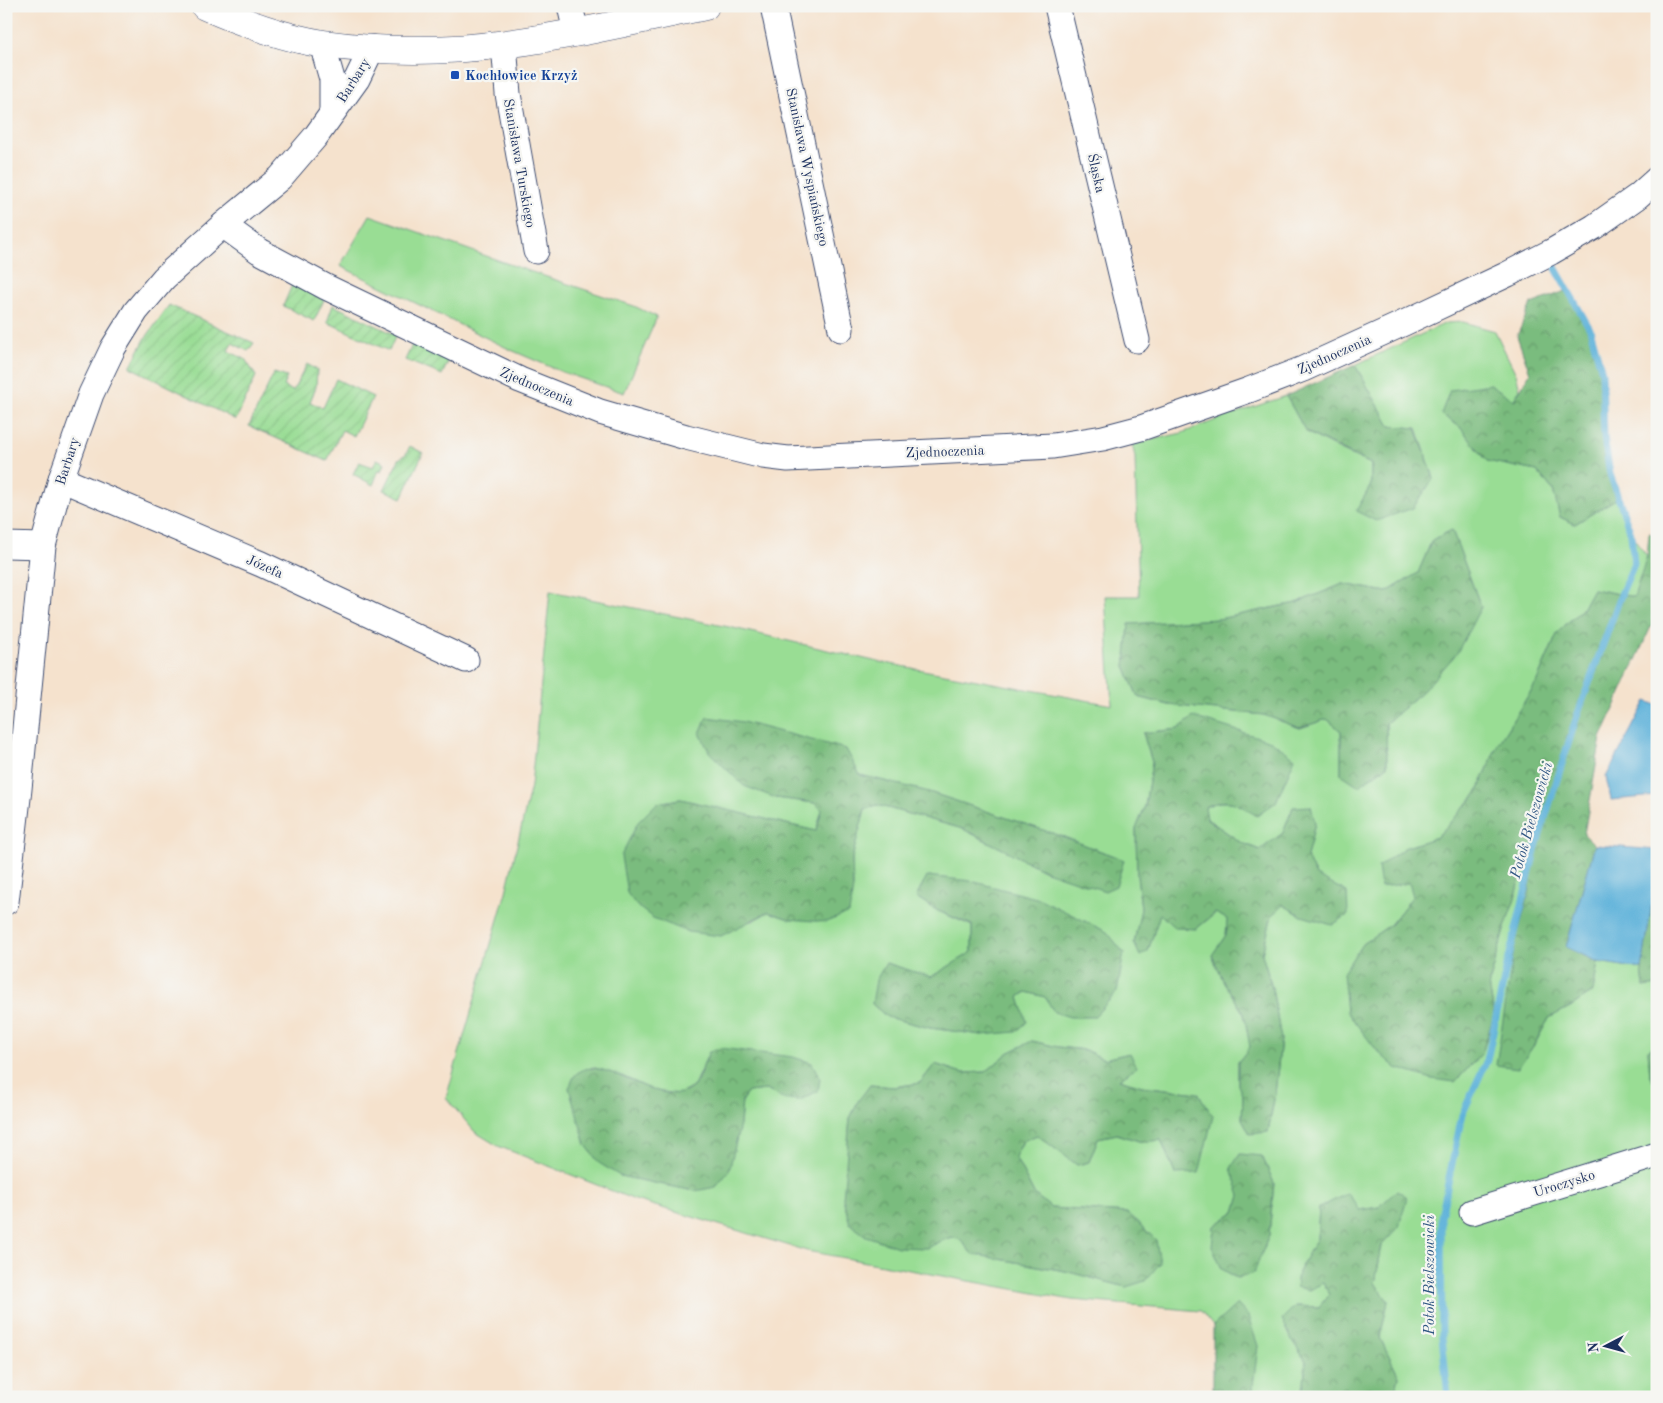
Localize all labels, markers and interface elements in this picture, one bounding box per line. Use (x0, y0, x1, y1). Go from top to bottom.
street label: Barbary (335, 55, 373, 105)
marker: Kochłowice Krzyż (449, 69, 461, 81)
place label: Kochłowice Krzyż (465, 69, 578, 83)
street label: Stanisława Wyspiańskiego (783, 87, 831, 248)
street label: Stanisława Turskiego (501, 97, 537, 229)
street label: Śląska (1085, 151, 1111, 194)
street label: Zjednoczenia (1296, 332, 1373, 377)
street label: Zjednoczenia (498, 365, 576, 409)
street label: Barbary (54, 435, 82, 487)
street label: Zjednoczenia (905, 444, 985, 460)
street label: Józefa (244, 553, 285, 581)
water label: Potok Bielszowicki (1508, 761, 1556, 881)
street label: Uroczysko (1532, 1168, 1597, 1200)
water label: Potok Bielszowicki (1423, 1215, 1438, 1336)
north arrow (1580, 1320, 1630, 1370)
text: N (1587, 1341, 1602, 1353)

